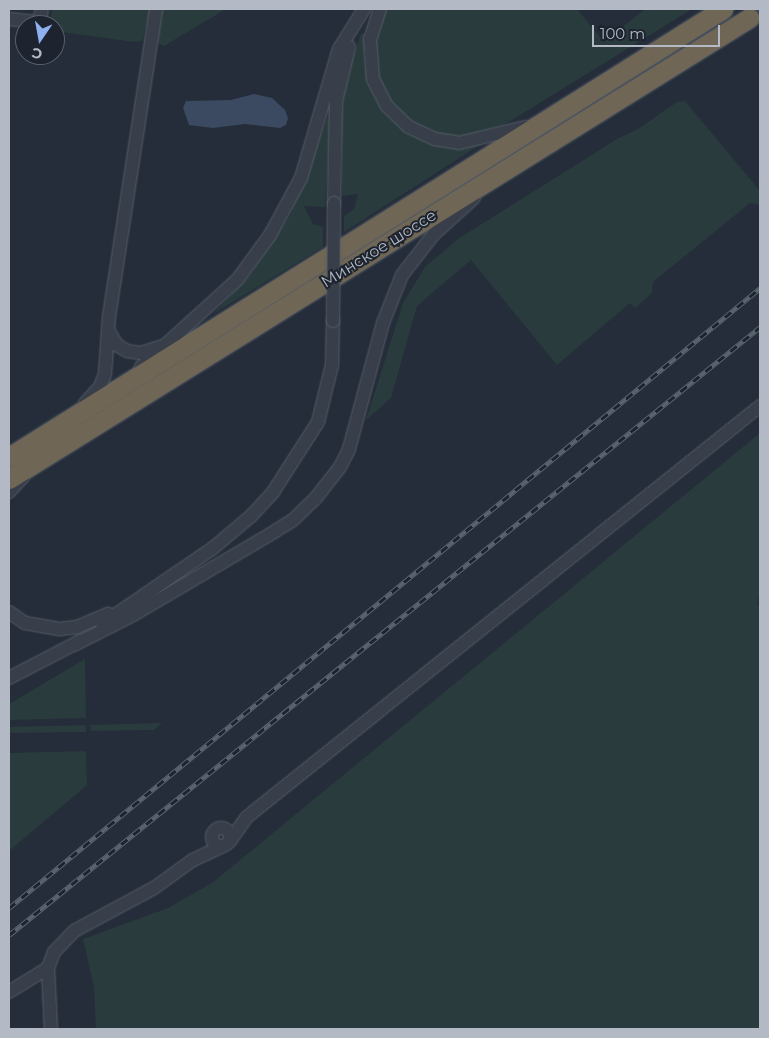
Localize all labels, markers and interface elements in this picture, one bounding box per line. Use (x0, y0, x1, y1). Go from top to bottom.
north arrow (15, 15, 65, 65)
scale bar (594, 15, 722, 47)
text: 100 m (600, 24, 645, 43)
text: С (30, 44, 44, 64)
street label: Минское шоссе (318, 206, 440, 292)

